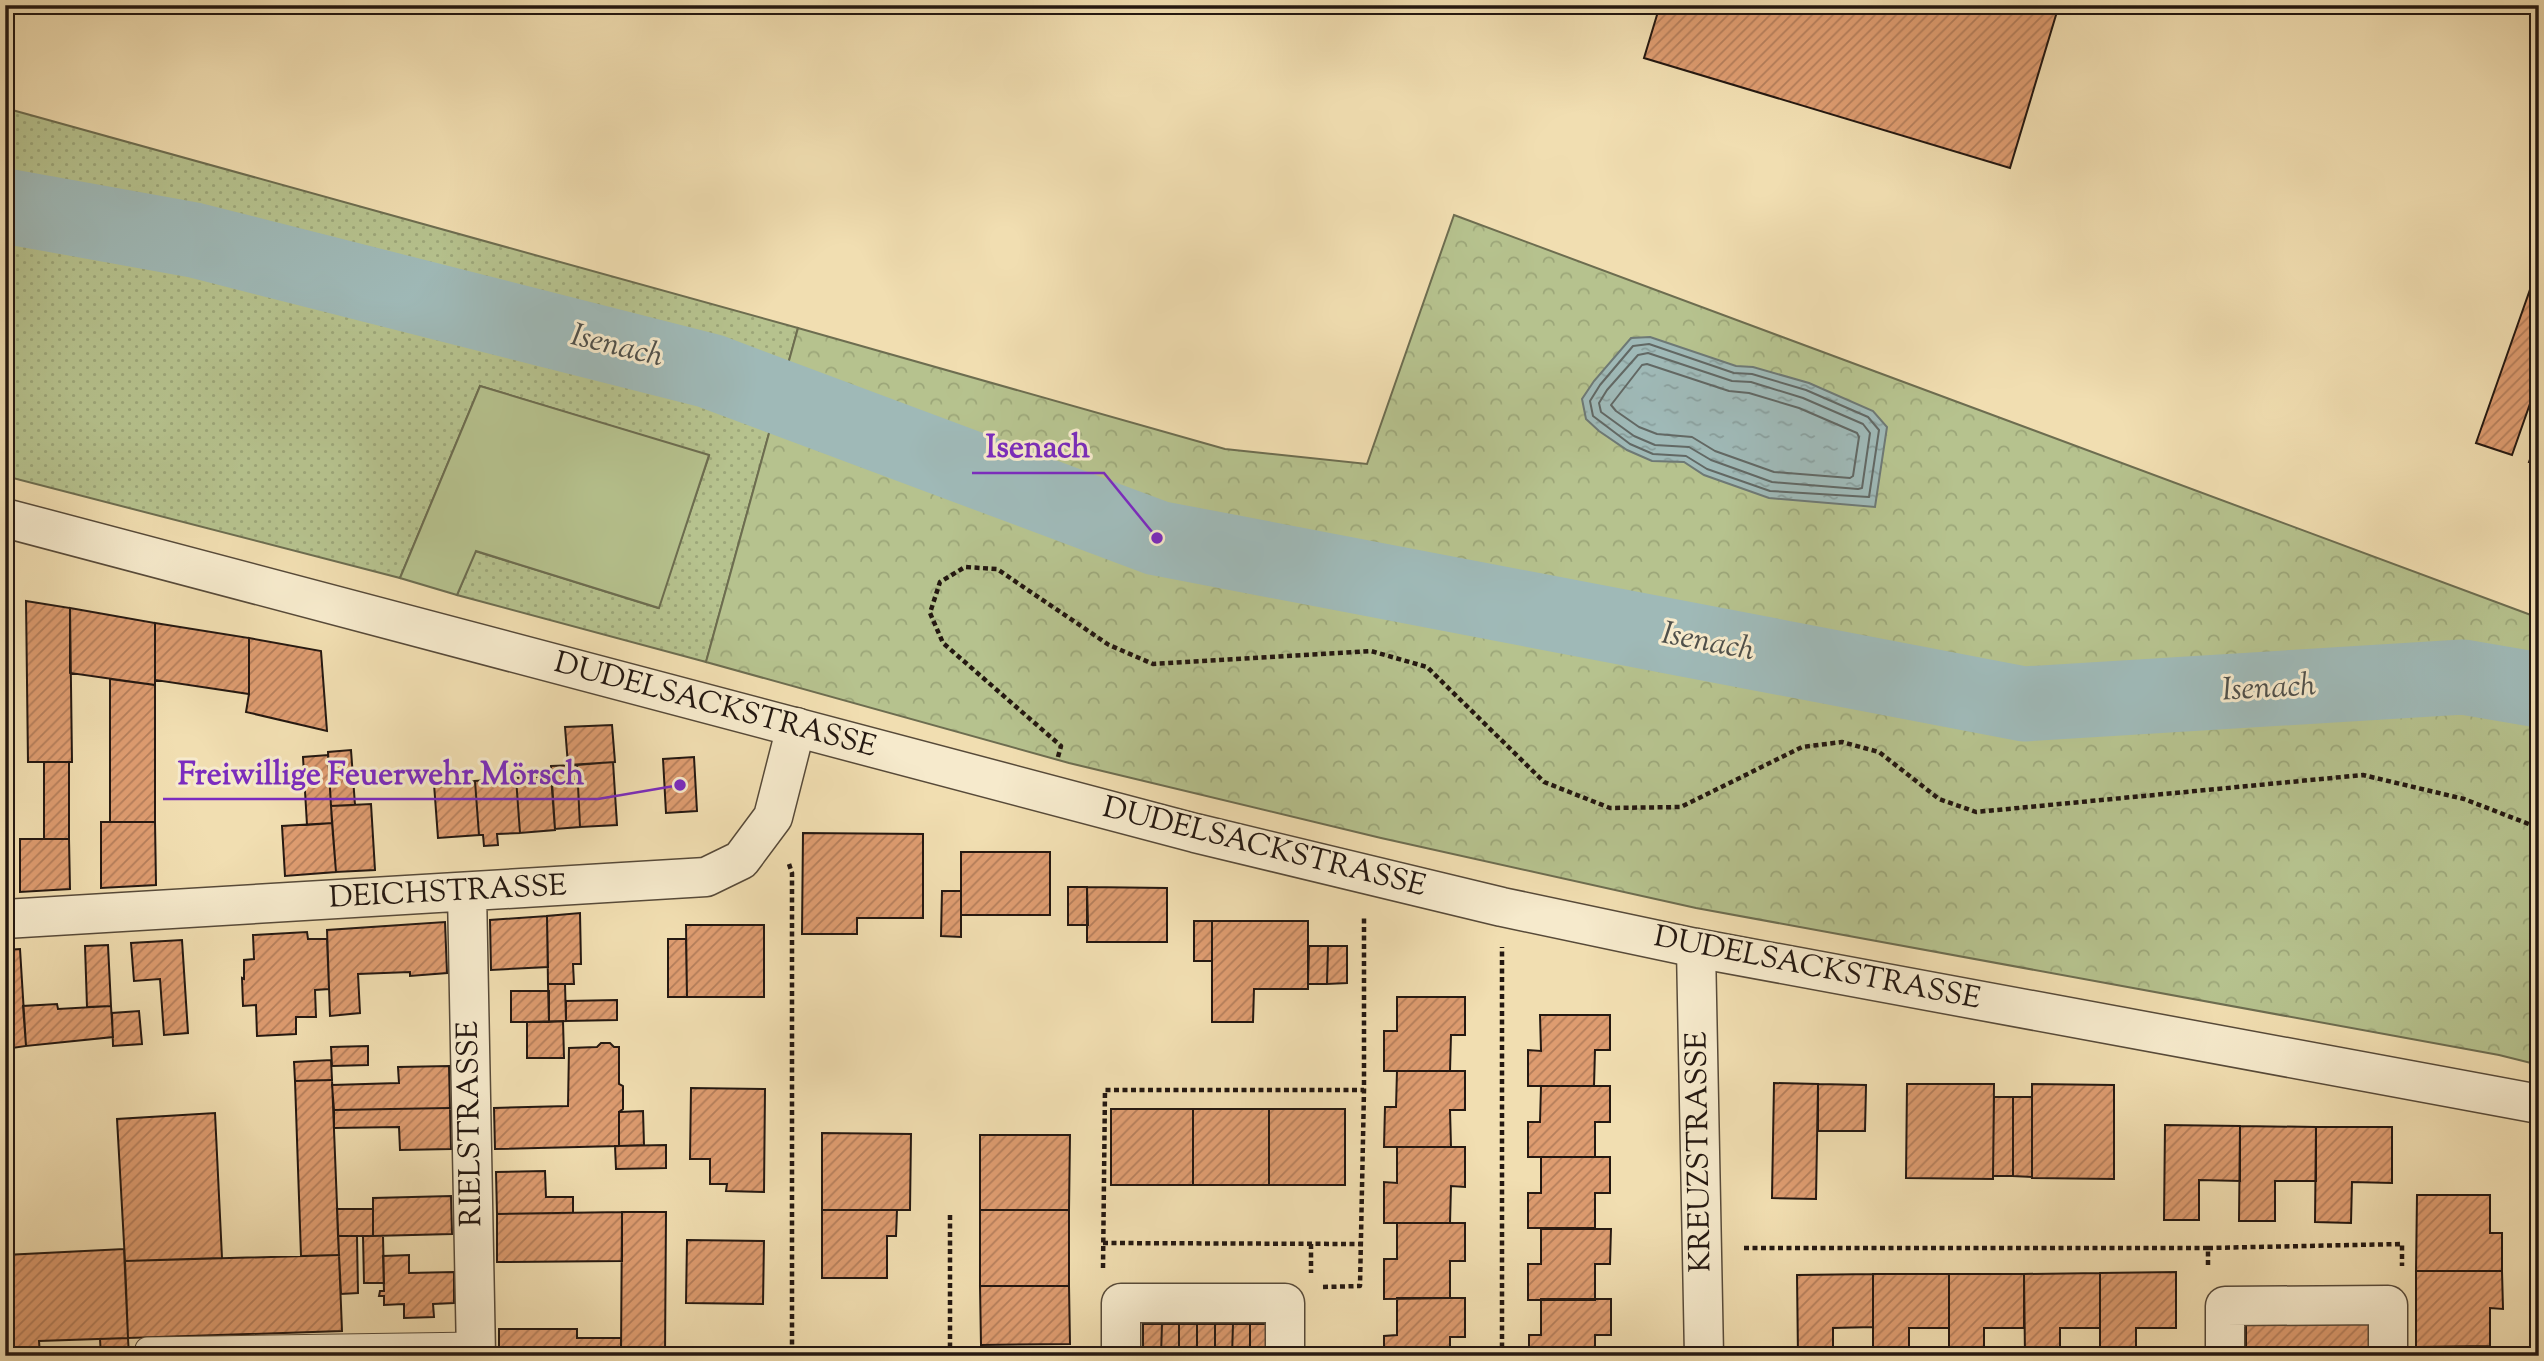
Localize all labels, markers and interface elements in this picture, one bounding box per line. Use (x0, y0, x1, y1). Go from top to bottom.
water label: Isenach (566, 313, 669, 381)
callout: Isenach (972, 420, 1104, 473)
text: Isenach (986, 426, 1090, 472)
water label: Isenach (1658, 611, 1759, 675)
street label: DUDELSACKSTRASSE (549, 642, 881, 770)
water label: Isenach (2221, 664, 2318, 714)
callout: Freiwillige Feuerwehr Mörsch (163, 746, 598, 799)
text: Freiwillige Feuerwehr Mörsch (178, 753, 585, 799)
street label: DUDELSACKSTRASSE (1098, 787, 1430, 909)
street label: DEICHSTRASSE (328, 865, 568, 921)
street label: DUDELSACKSTRASSE (1650, 916, 1984, 1022)
street label: RIELSTRASSE (448, 1021, 494, 1227)
street label: KREUZSTRASSE (1676, 1031, 1724, 1273)

